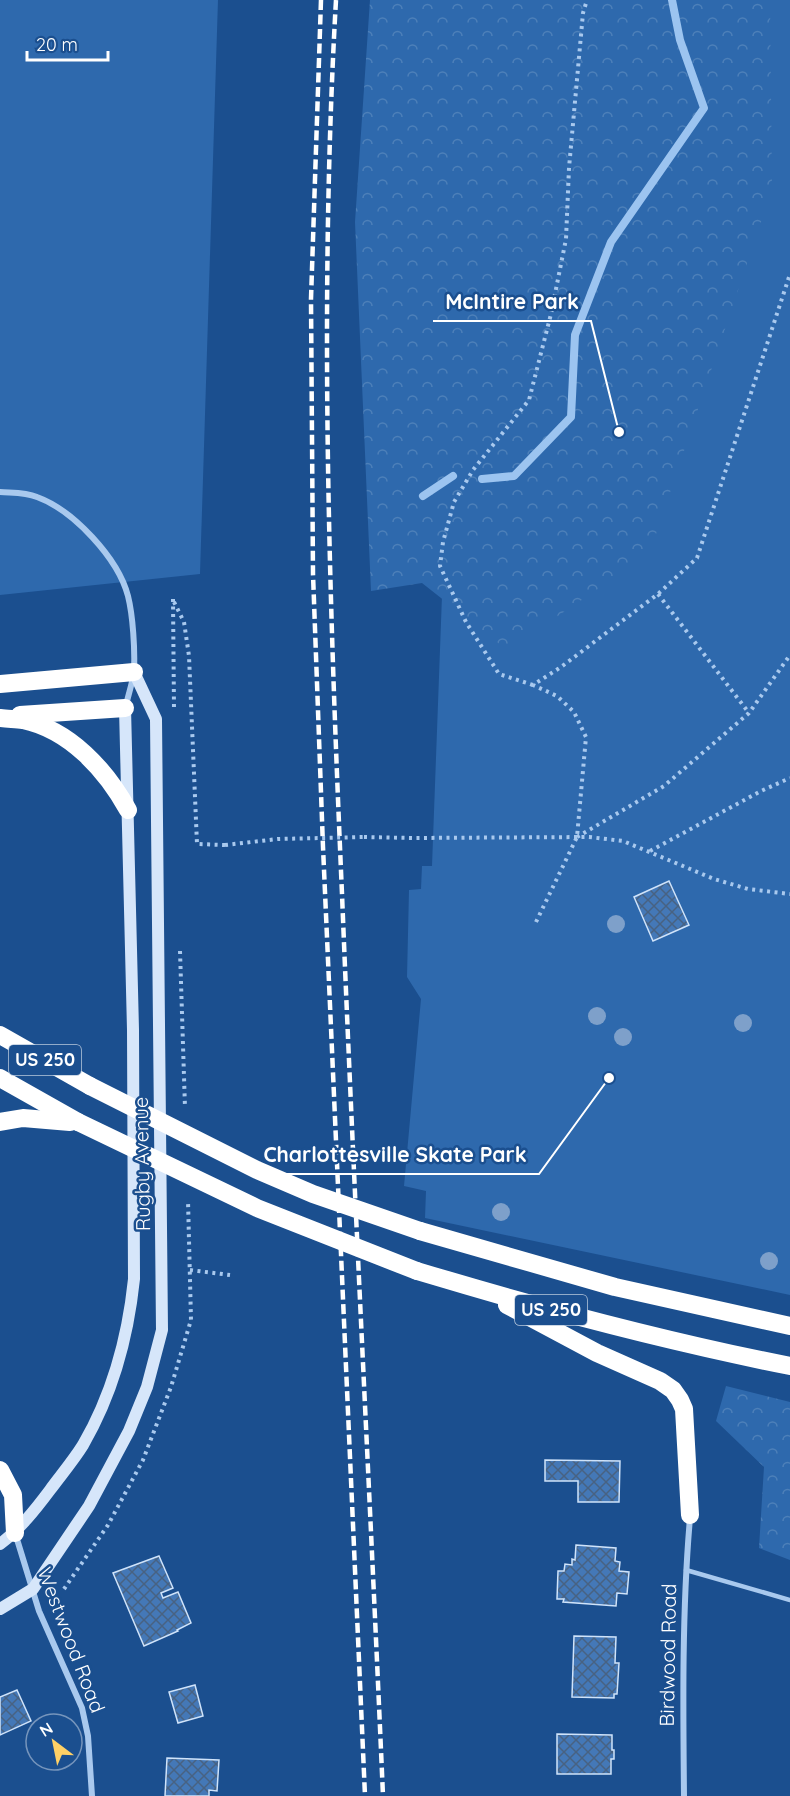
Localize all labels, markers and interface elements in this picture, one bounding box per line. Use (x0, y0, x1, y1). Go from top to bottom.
scale bar (27, 24, 108, 62)
text: 20 m (36, 33, 78, 56)
callout: McIntire Park (433, 282, 591, 321)
text: McIntire Park (445, 288, 579, 314)
road number: US 250 (9, 1045, 81, 1075)
street label: Rugby Avenue (128, 1097, 155, 1231)
callout: Charlottesville Skate Park (252, 1135, 539, 1174)
text: Charlottesville Skate Park (263, 1141, 527, 1167)
road number: US 250 (515, 1295, 587, 1325)
street label: Westwood Road (32, 1564, 111, 1716)
street label: Birdwood Road (654, 1583, 681, 1727)
north arrow (24, 1712, 84, 1772)
text: N (36, 1718, 56, 1741)

